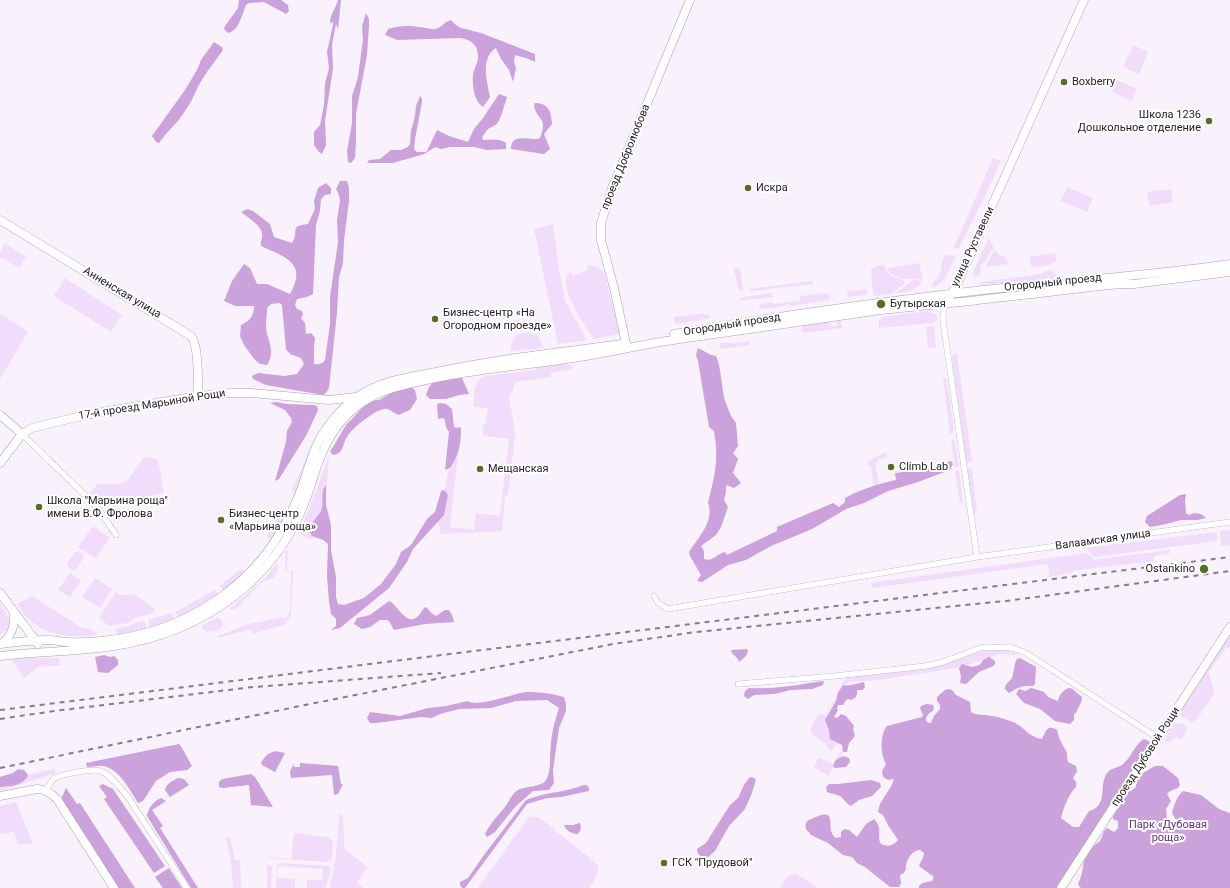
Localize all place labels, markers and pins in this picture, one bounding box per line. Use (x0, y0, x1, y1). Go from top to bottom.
place label: Boxberry (1072, 75, 1115, 89)
marker: Boxberry (1059, 77, 1069, 87)
place label: Школа 1236 Дошкольное отделение (1078, 108, 1201, 134)
marker: Школа 1236 Дошкольное отделение (1204, 116, 1214, 126)
place label: Искра (756, 181, 788, 195)
marker: Искра (743, 183, 753, 193)
place label: Бутырская (890, 297, 946, 311)
marker: Бутырская (875, 298, 887, 310)
place label: Бизнес-центр «На Огородном проезде» (443, 306, 551, 332)
marker: Бизнес-центр «На Огородном проезде» (430, 314, 440, 324)
place label: Climb Lab (899, 460, 948, 474)
place label: Мещанская (488, 462, 549, 476)
marker: Climb Lab (886, 462, 896, 472)
marker: Мещанская (475, 464, 485, 474)
place label: Школа "Марьина роща" имени В.Ф. Фролова (47, 494, 168, 520)
marker: Школа "Марьина роща" имени В.Ф. Фролова (34, 502, 44, 512)
place label: Бизнес-центр «Марьина роща» (229, 507, 316, 533)
marker: Бизнес-центр «Марьина роща» (216, 515, 226, 525)
place label: Ostankino (1146, 562, 1195, 576)
marker: Ostankino (1198, 563, 1210, 575)
place label: ГСК "Прудовой" (672, 856, 752, 870)
marker: ГСК "Прудовой" (659, 858, 669, 868)

